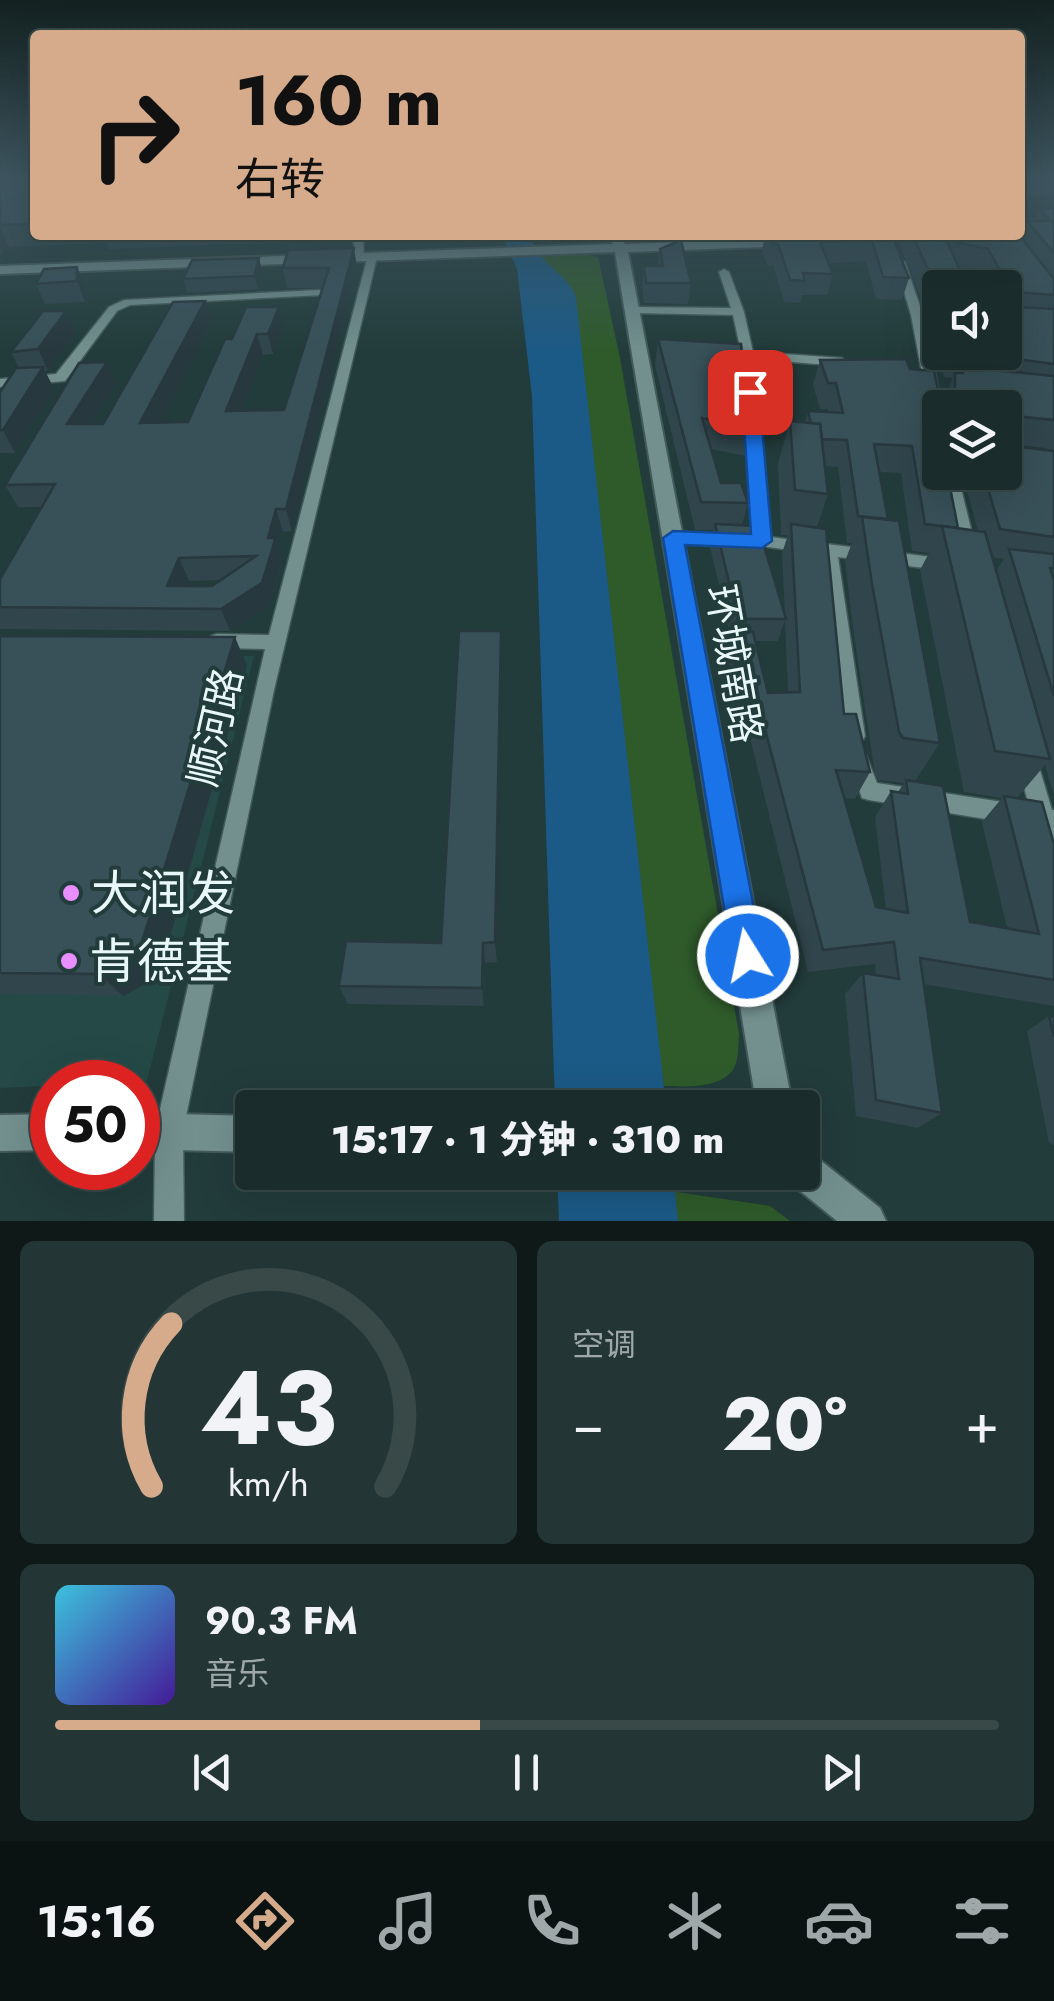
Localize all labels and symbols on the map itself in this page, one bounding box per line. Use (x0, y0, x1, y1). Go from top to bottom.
pin (708, 350, 793, 435)
street label: 环城南路 (692, 580, 776, 748)
street label: 顺河路 (173, 662, 257, 792)
place label: 大润发 (91, 859, 235, 928)
marker: 大润发 (60, 882, 82, 904)
position arrow (696, 904, 800, 1008)
place label: 肯德基 (89, 927, 233, 996)
marker: 肯德基 (58, 950, 80, 972)
speed limit sign: 50 (30, 1060, 160, 1190)

